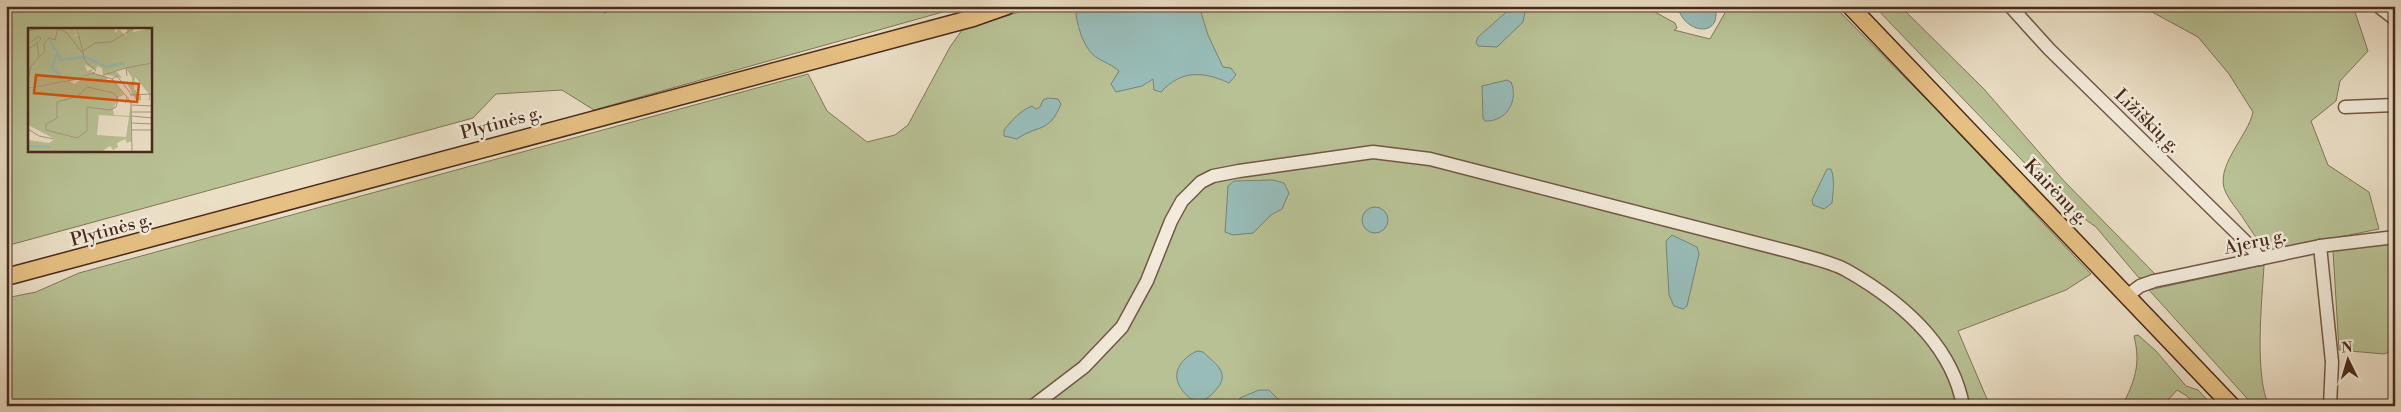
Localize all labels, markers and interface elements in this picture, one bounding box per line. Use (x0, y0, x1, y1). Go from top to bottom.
inset map (28, 28, 151, 151)
street label: Ližiškių g. (2109, 84, 2185, 158)
street label: Plytinės g. (458, 101, 544, 145)
street label: Kairėnų g. (2019, 154, 2093, 230)
street label: Plytinės g. (68, 208, 154, 252)
street label: Ajerų g. (2221, 224, 2288, 260)
north arrow (2324, 334, 2374, 384)
text: N (2341, 339, 2353, 357)

